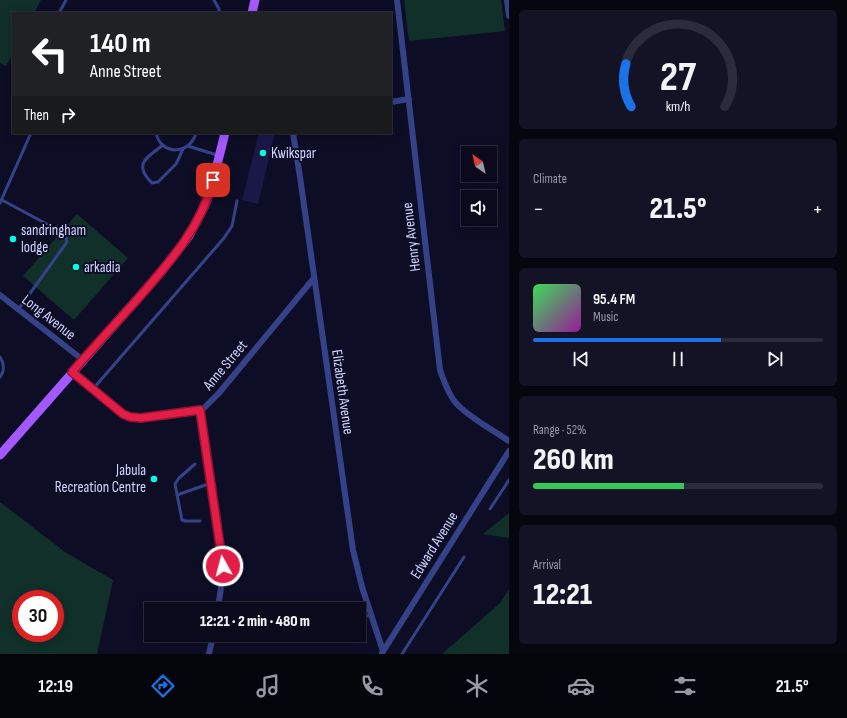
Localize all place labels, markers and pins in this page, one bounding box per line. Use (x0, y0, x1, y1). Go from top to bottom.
place label: Kwikspar (271, 144, 317, 163)
marker: Kwikspar (258, 148, 268, 158)
pin (196, 163, 230, 197)
place label: sandringham lodge (21, 221, 86, 257)
marker: sandringham lodge (8, 234, 18, 244)
place label: arkadia (84, 258, 121, 277)
marker: arkadia (71, 262, 81, 272)
place label: Jabula Recreation Centre (55, 461, 146, 497)
marker: Jabula Recreation Centre (149, 474, 159, 484)

